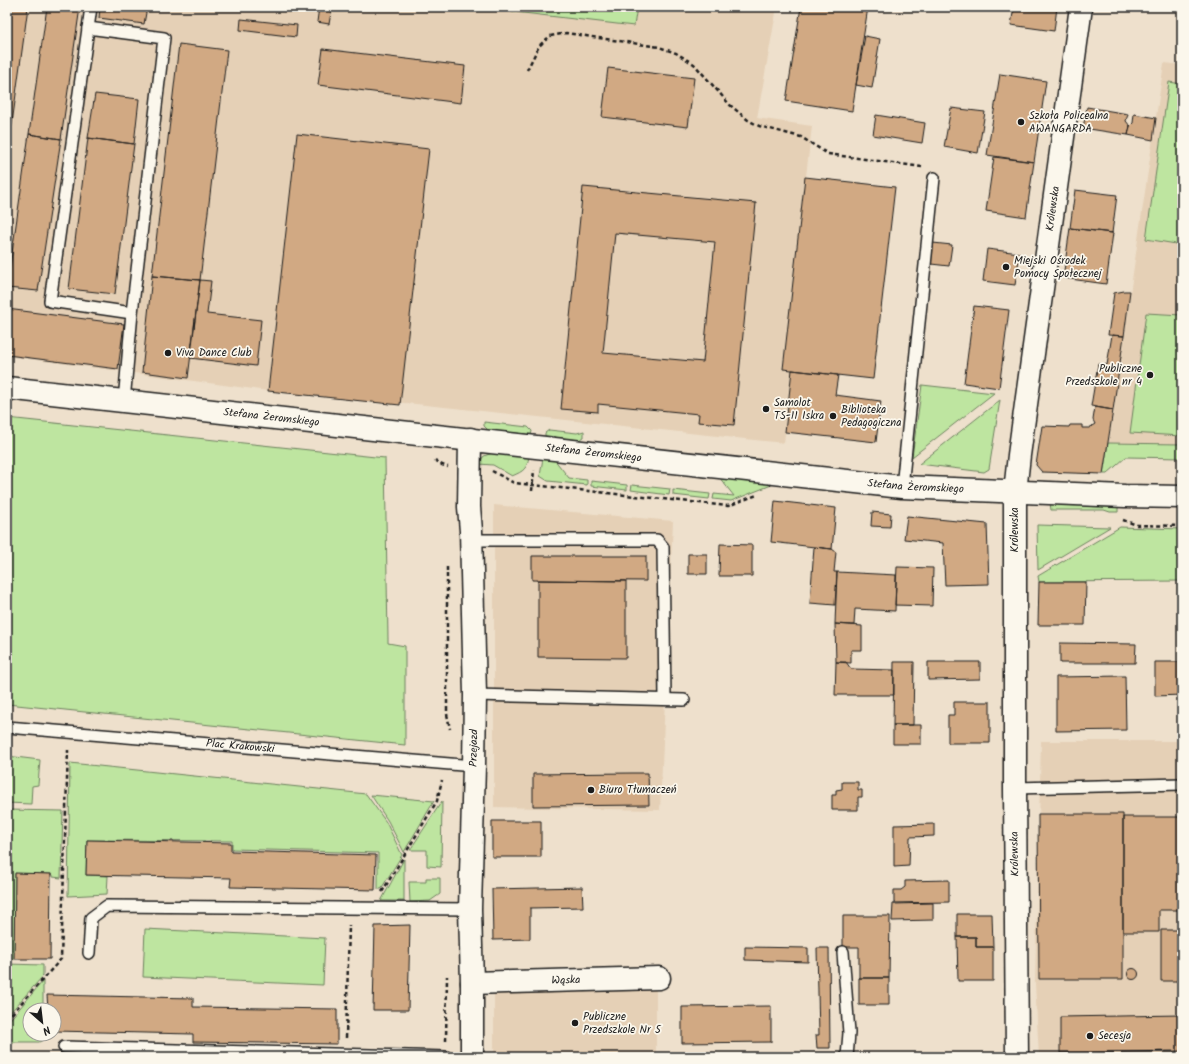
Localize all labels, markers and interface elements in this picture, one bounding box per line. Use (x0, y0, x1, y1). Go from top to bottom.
place label: Szkoła Policealna AWANGARDA (1029, 107, 1108, 138)
marker: Szkoła Policealna AWANGARDA (1016, 117, 1026, 127)
street label: Królewska (1041, 185, 1065, 232)
place label: Miejski Ośrodek Pomocy Społecznej (1014, 252, 1103, 283)
marker: Miejski Ośrodek Pomocy Społecznej (1001, 262, 1011, 272)
place label: Viva Dance Club (176, 344, 252, 362)
marker: Viva Dance Club (163, 348, 173, 358)
place label: Publiczne Przedszkole nr 4 (1065, 360, 1142, 391)
marker: Publiczne Przedszkole nr 4 (1145, 370, 1155, 380)
place label: Samolot TS-11 Iskra (774, 394, 824, 425)
place label: Biblioteka Pedagogiczna (841, 401, 901, 432)
street label: Stefana Żeromskiego (222, 403, 320, 432)
marker: Samolot TS-11 Iskra (761, 404, 771, 414)
marker: Biblioteka Pedagogiczna (828, 411, 838, 421)
street label: Stefana Żeromskiego (544, 439, 642, 467)
street label: Stefana Żeromskiego (866, 474, 964, 498)
street label: Królewska (1006, 507, 1024, 553)
street label: Przejazd (465, 728, 483, 767)
street label: Plac Krakowski (205, 735, 275, 758)
place label: Biuro Tłumaczeń (599, 781, 677, 799)
marker: Biuro Tłumaczeń (586, 785, 596, 795)
street label: Królewska (1006, 831, 1024, 877)
street label: Wąska (551, 971, 581, 990)
north arrow (22, 1002, 62, 1042)
place label: Publiczne Przedszkole Nr 5 (583, 1008, 662, 1039)
marker: Publiczne Przedszkole Nr 5 (570, 1018, 580, 1028)
text: N (39, 1020, 54, 1040)
place label: Secesja (1098, 1027, 1131, 1045)
marker: Secesja (1085, 1031, 1095, 1041)

